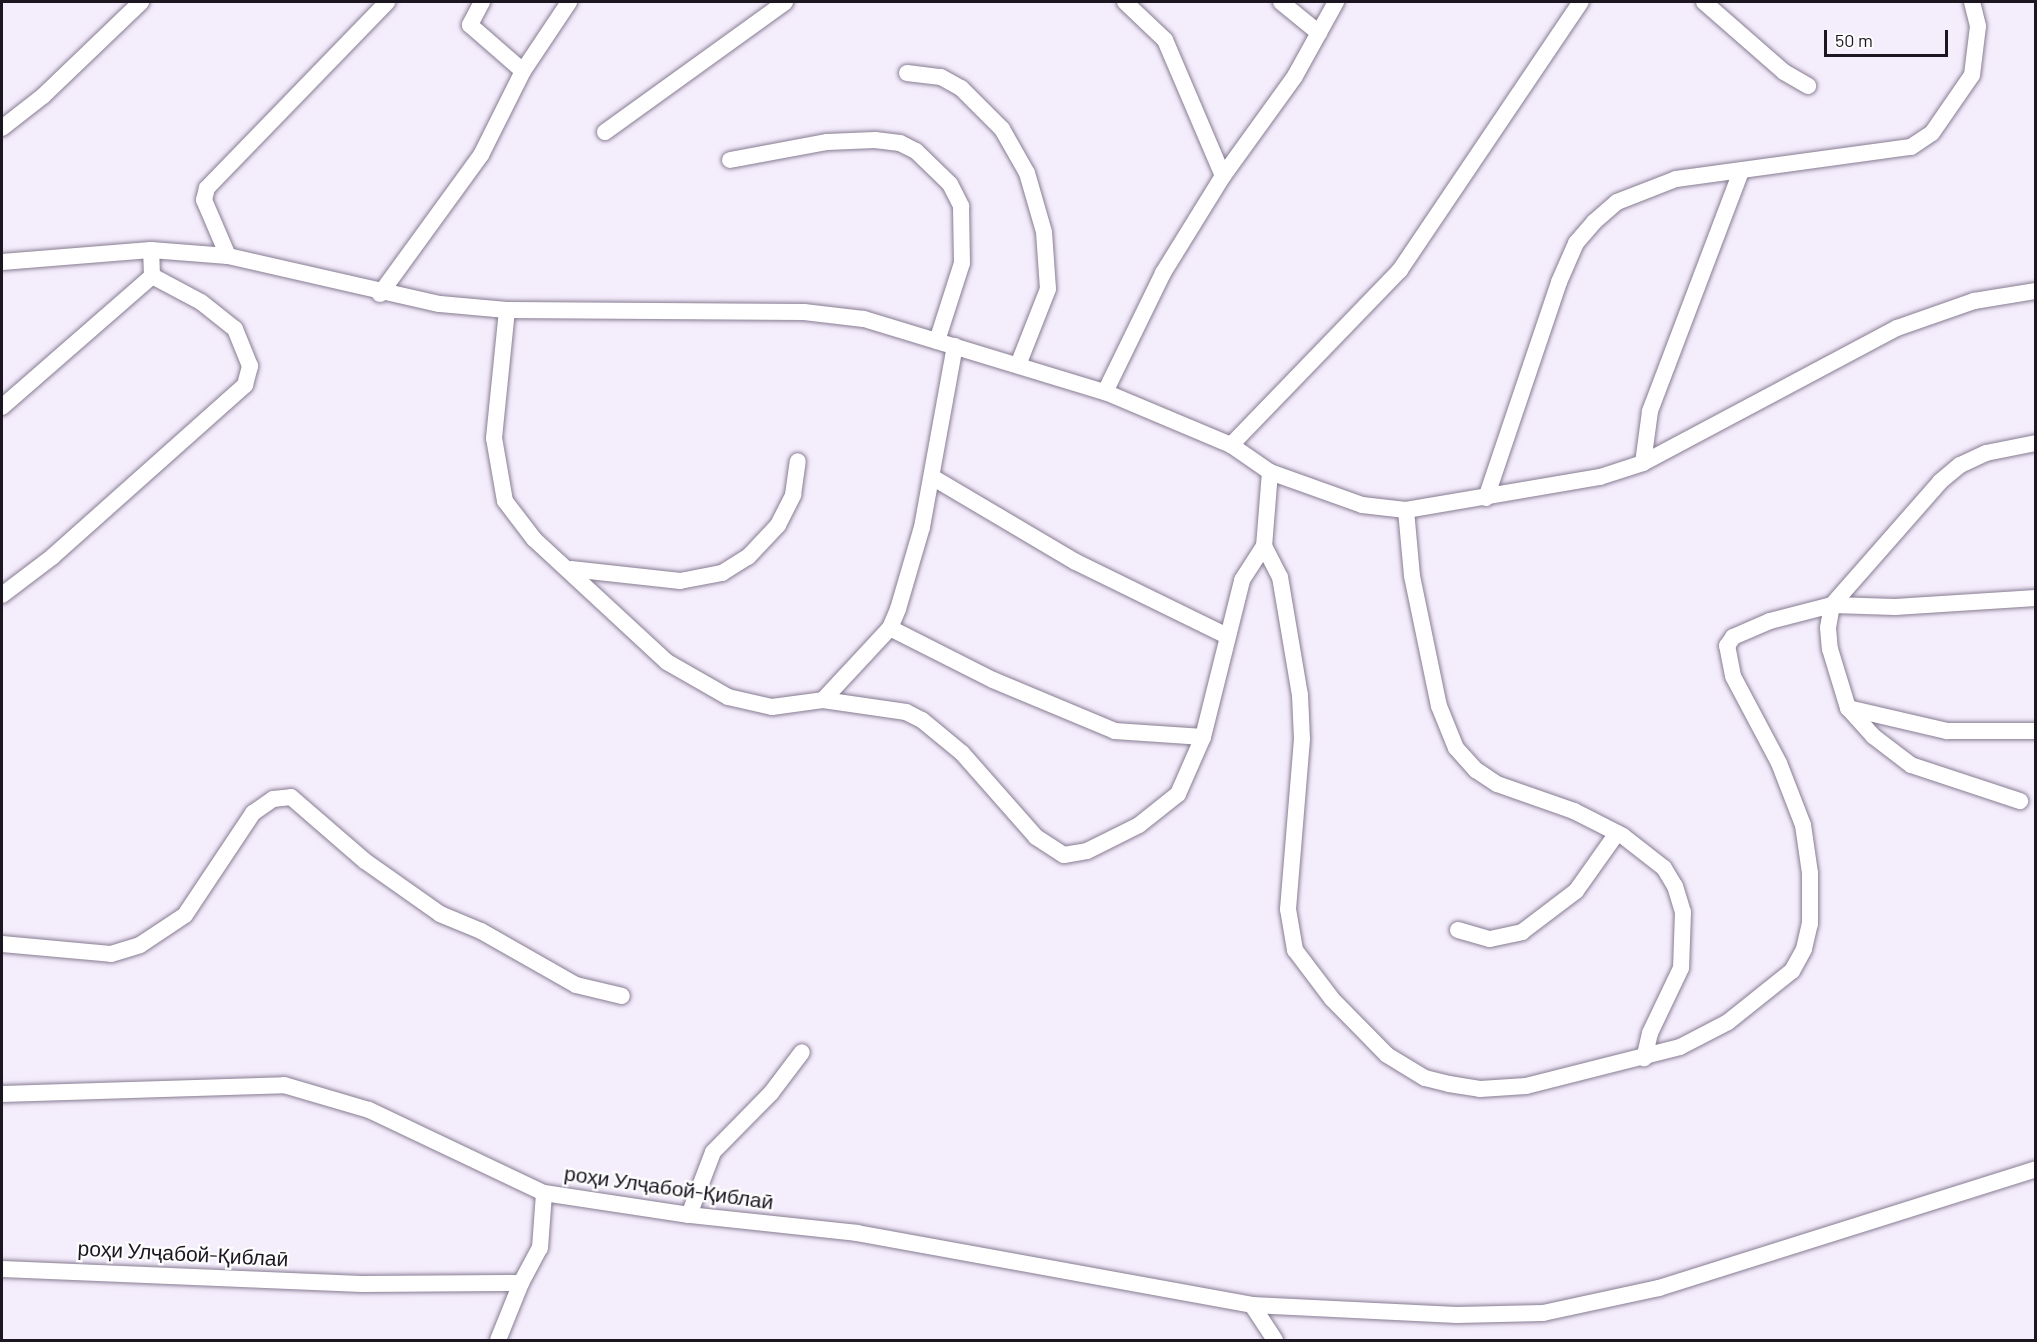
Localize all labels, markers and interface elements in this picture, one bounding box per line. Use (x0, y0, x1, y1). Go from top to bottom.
scale bar (1827, 18, 1952, 56)
text: 50 m (1835, 29, 1873, 51)
street label: роҳи Улҷабой-Қиблаӣ (563, 1160, 775, 1214)
street label: роҳи Улҷабой-Қиблаӣ (77, 1235, 289, 1271)

